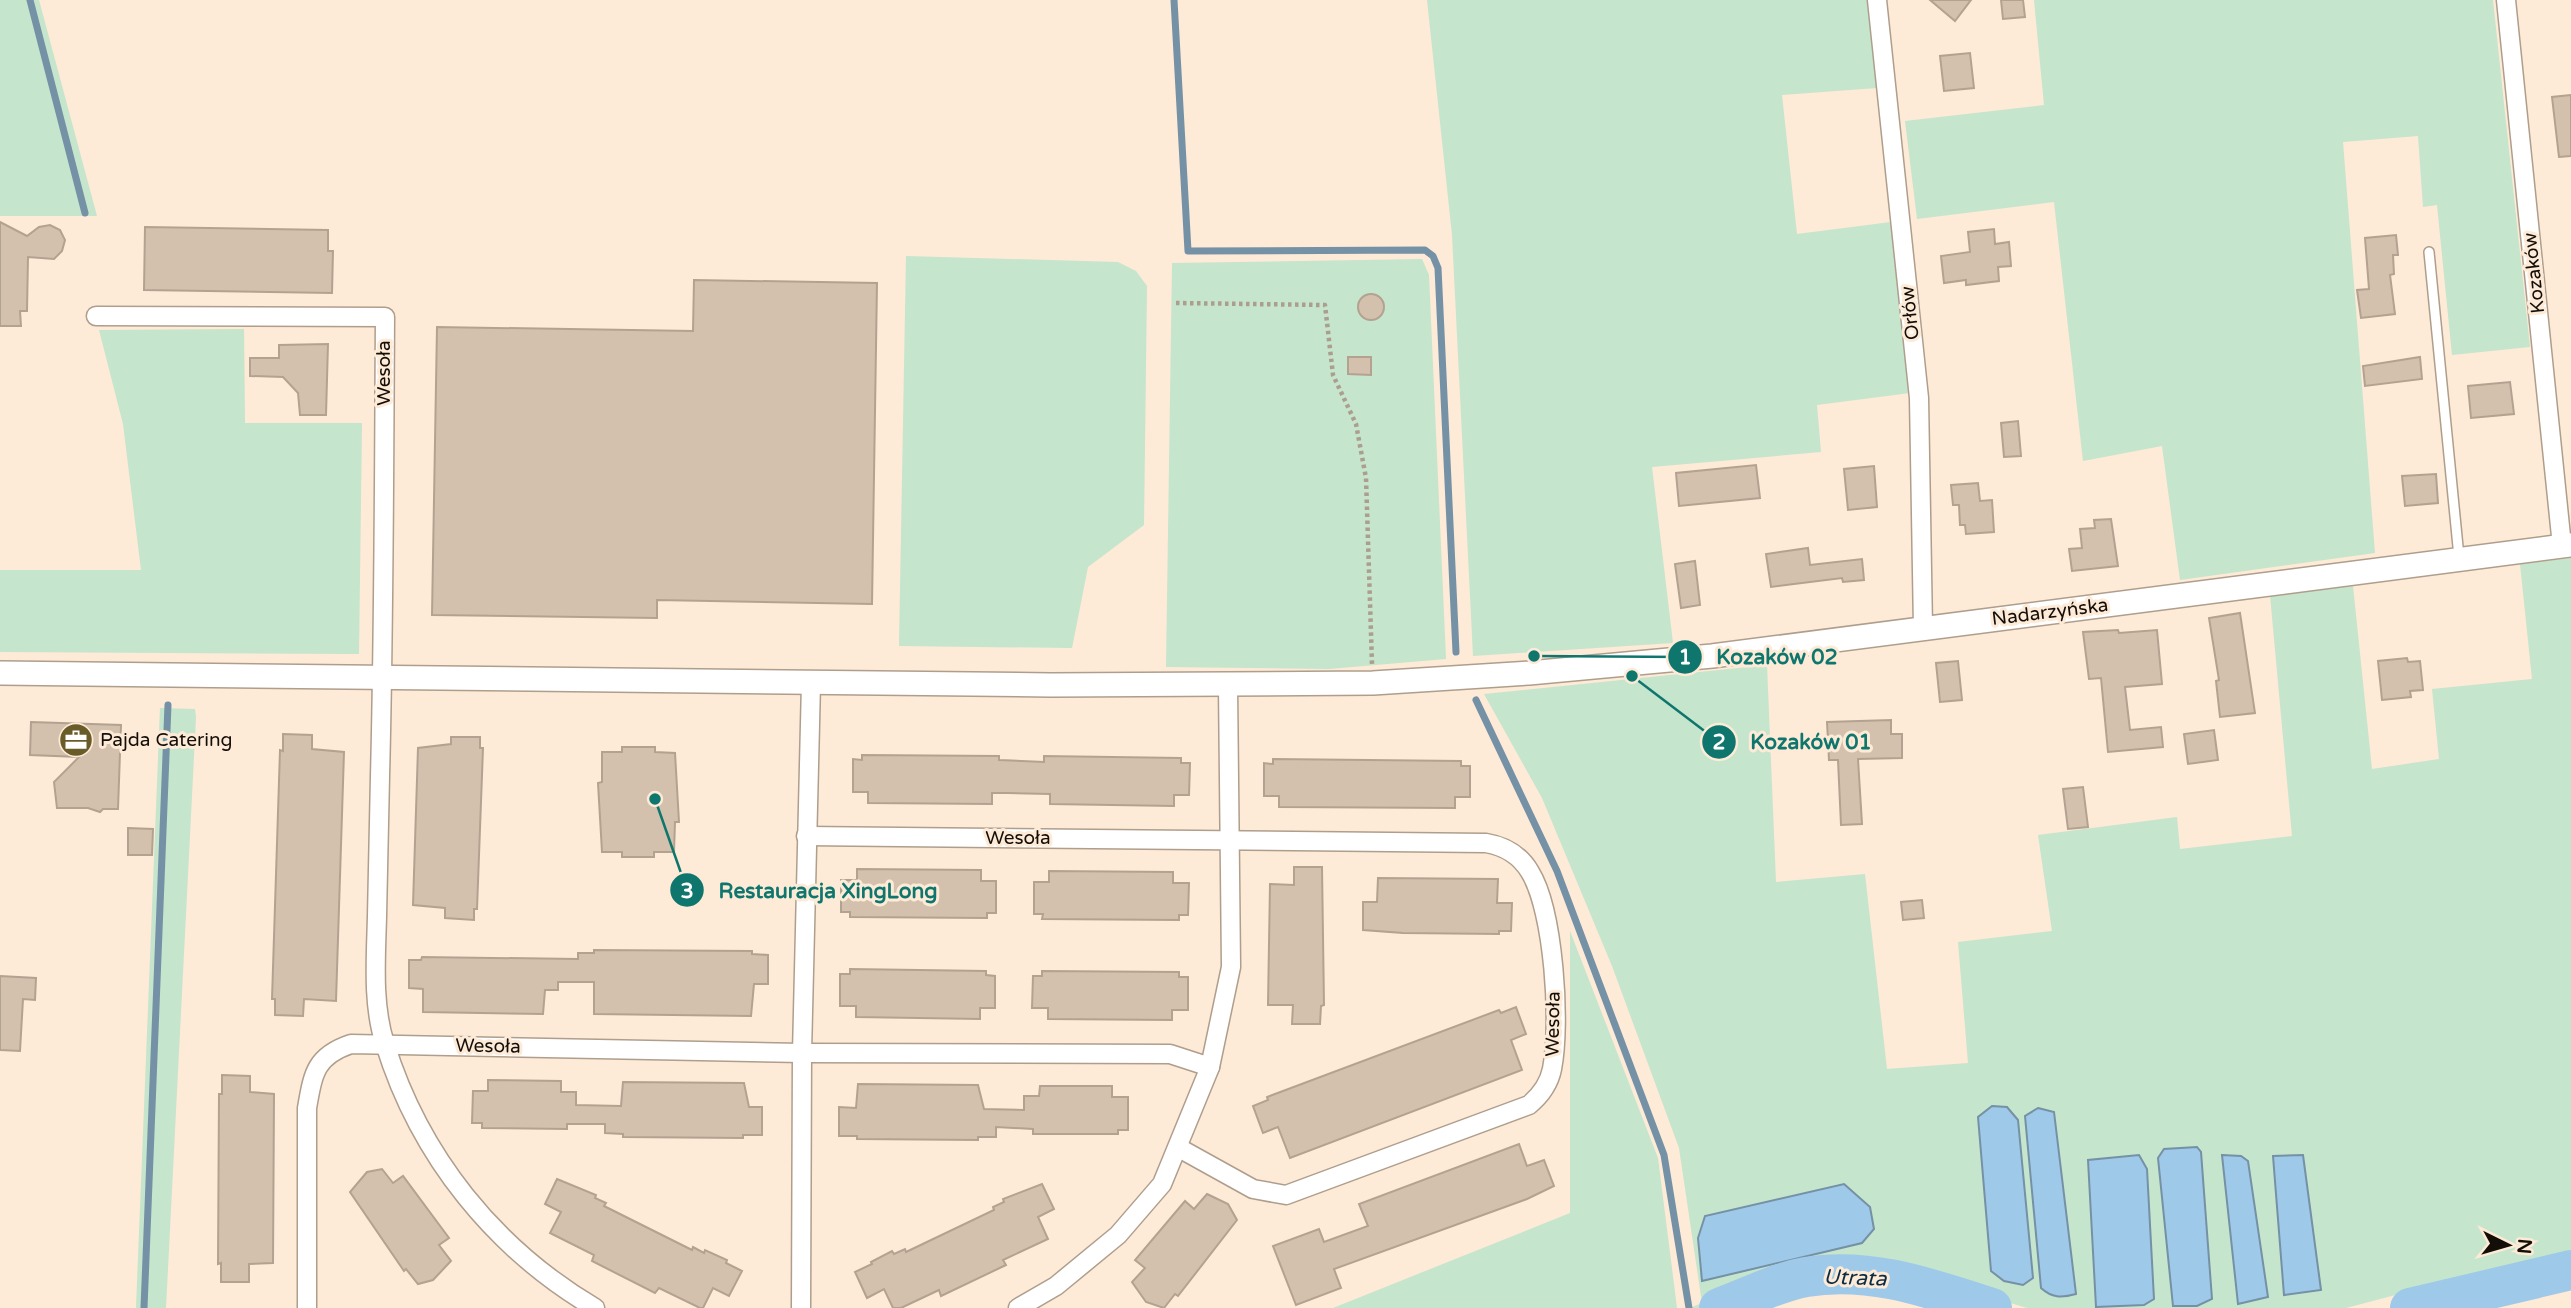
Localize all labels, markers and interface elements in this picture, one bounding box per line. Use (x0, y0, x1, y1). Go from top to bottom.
street label: Kozaków (2519, 232, 2549, 314)
street label: Orłów (1896, 285, 1924, 341)
street label: Wesoła (373, 340, 395, 406)
street label: Nadarzyńska (1991, 594, 2109, 630)
callout: Kozaków 02 (1667, 636, 1852, 678)
text: 1 (1678, 645, 1692, 670)
text: Kozaków 02 (1716, 645, 1838, 670)
office icon: Pajda Catering (57, 721, 95, 759)
callout: Kozaków 01 (1701, 721, 1886, 763)
place label: Pajda Catering (100, 729, 233, 751)
text: 2 (1712, 730, 1726, 755)
text: Kozaków 01 (1750, 730, 1872, 755)
street label: Wesoła (985, 827, 1051, 849)
callout: Restauracja XingLong (669, 869, 951, 911)
text: 3 (680, 879, 694, 904)
text: Restauracja XingLong (718, 879, 938, 904)
street label: Wesoła (1541, 991, 1565, 1057)
street label: Wesoła (455, 1034, 521, 1058)
north arrow (2473, 1210, 2543, 1280)
text: N (2512, 1238, 2536, 1255)
water label: Utrata (1823, 1264, 1888, 1292)

